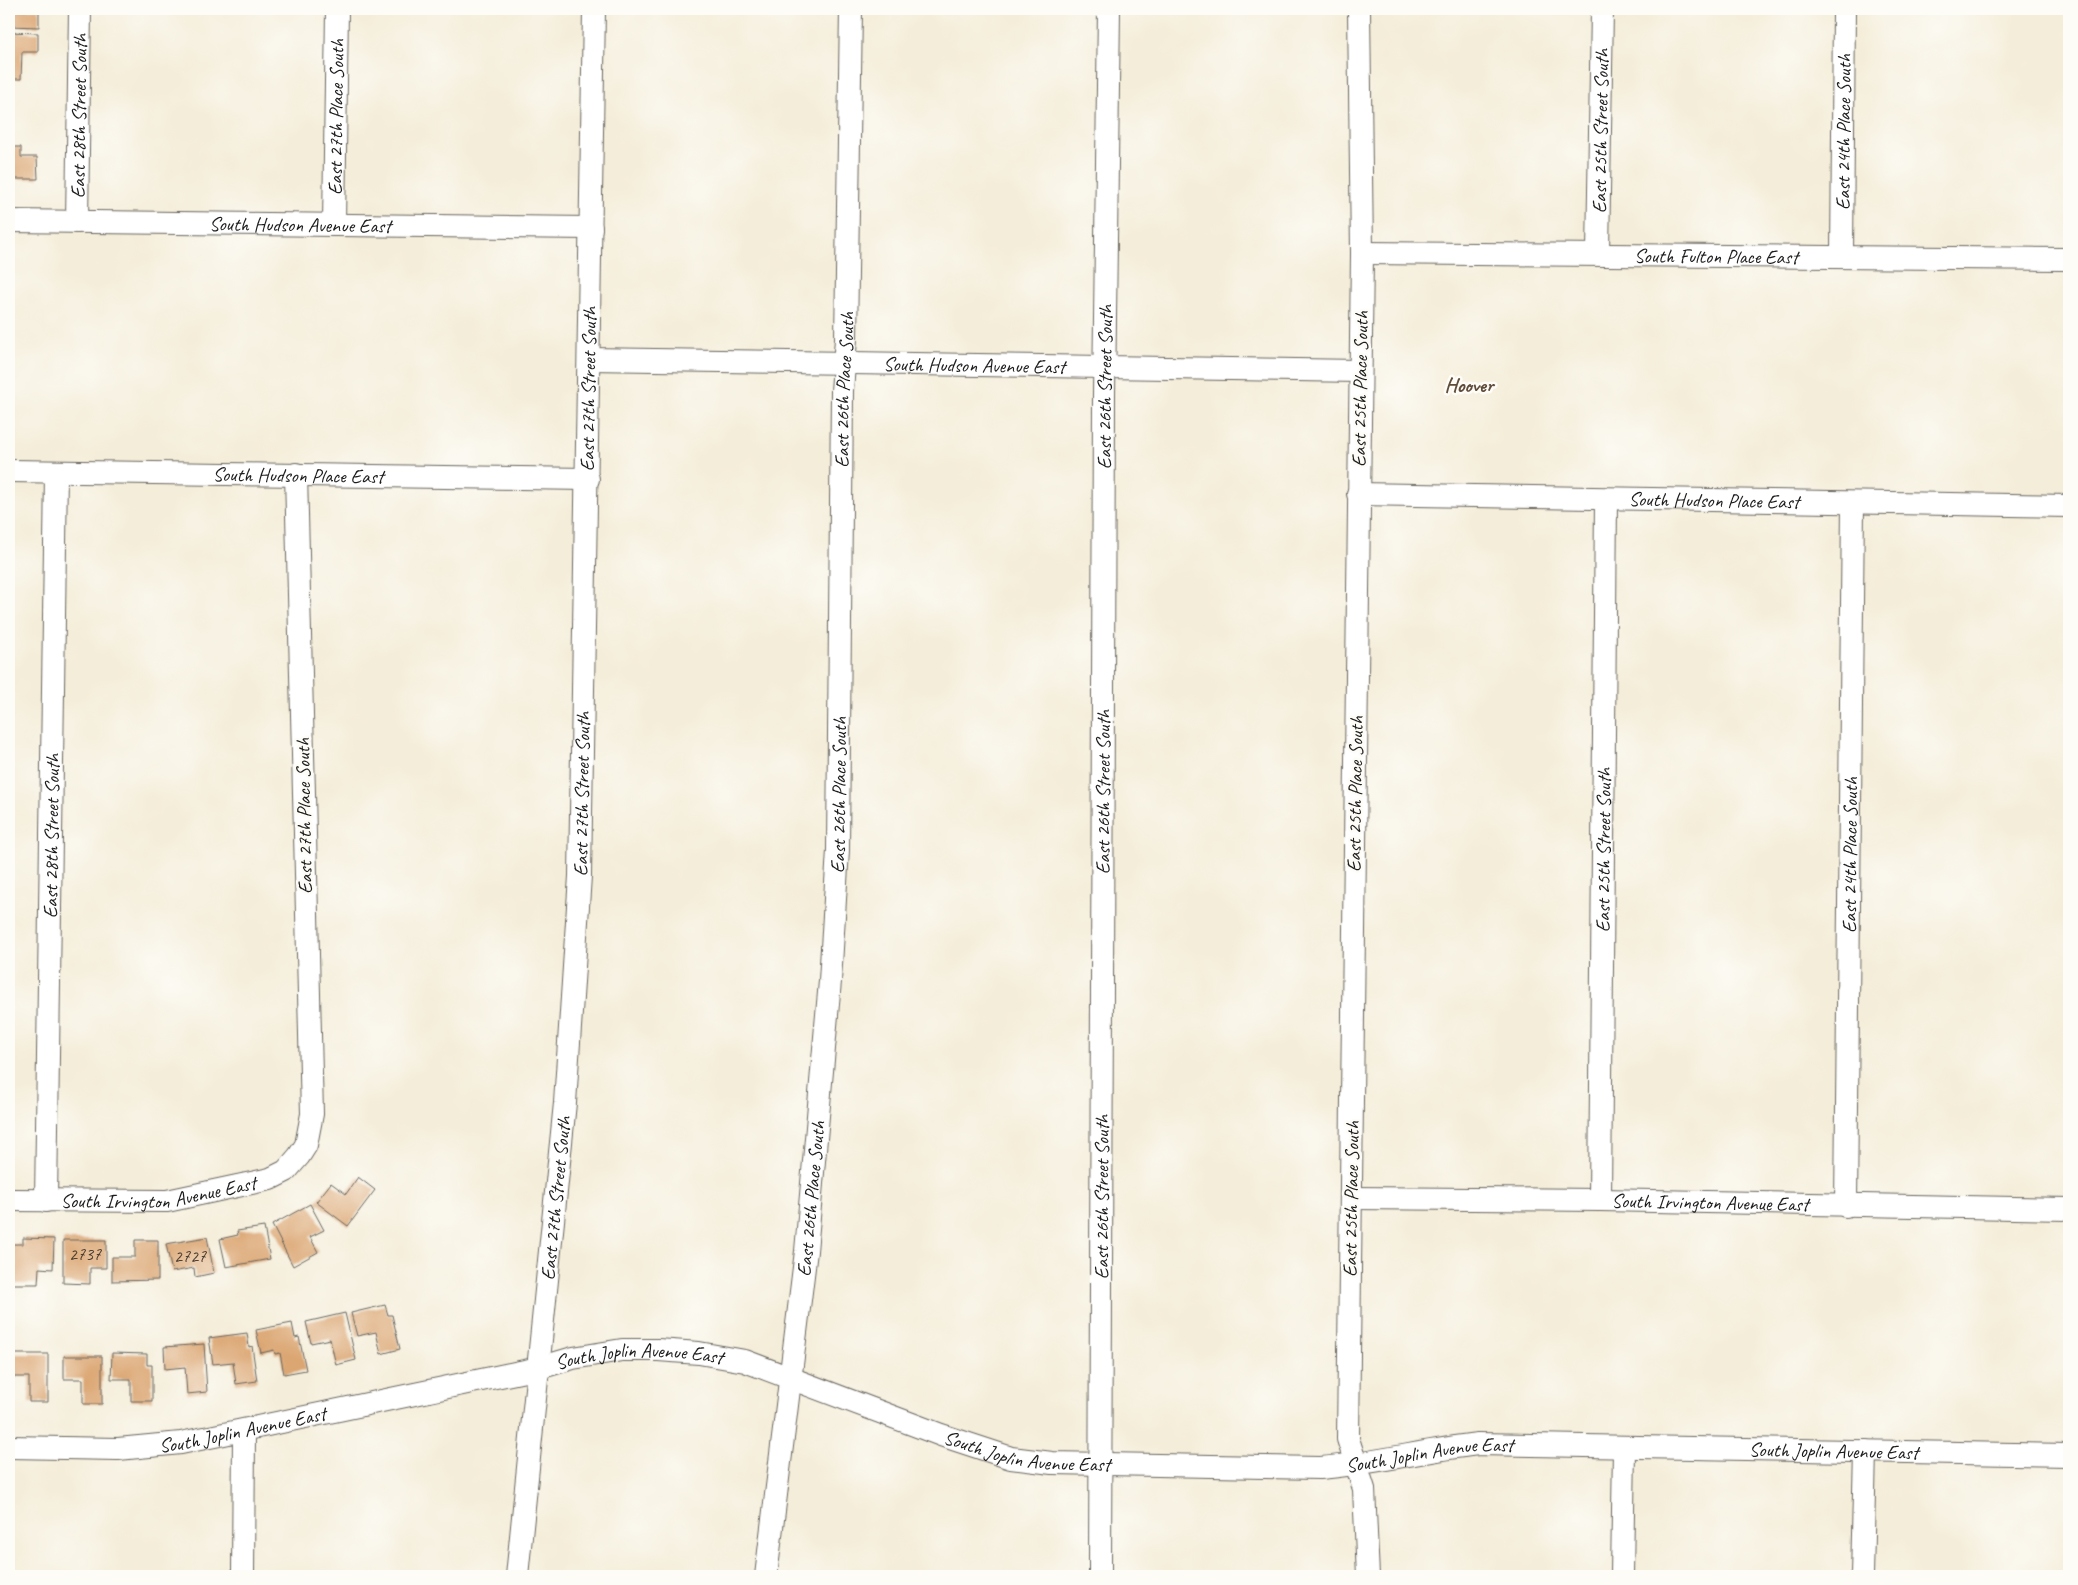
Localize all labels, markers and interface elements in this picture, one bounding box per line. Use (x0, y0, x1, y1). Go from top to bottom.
street label: East 28th Street South (65, 32, 92, 198)
street label: East 27th Place South (322, 38, 349, 195)
street label: East 25th Street South (1586, 47, 1614, 213)
street label: East 24th Place South (1830, 53, 1856, 210)
street label: South Hudson Avenue East (209, 211, 394, 238)
street label: South Fulton Place East (1634, 243, 1801, 269)
street label: East 26th Street South (1091, 303, 1118, 469)
street label: East 27th Street South (574, 305, 602, 471)
street label: East 25th Place South (1346, 310, 1374, 467)
street label: East 26th Place South (829, 311, 859, 468)
street label: South Hudson Avenue East (883, 351, 1068, 379)
district label: Hoover (1445, 372, 1496, 398)
street label: South Hudson Place East (212, 461, 387, 489)
street label: South Hudson Place East (1628, 486, 1803, 514)
street label: East 26th Street South (1090, 708, 1115, 874)
street label: East 27th Street South (568, 710, 595, 876)
street label: East 25th Place South (1341, 715, 1369, 872)
street label: East 26th Place South (824, 716, 852, 873)
street label: East 27th Place South (290, 737, 318, 894)
street label: East 28th Street South (37, 752, 65, 918)
street label: East 25th Street South (1590, 766, 1616, 932)
street label: East 24th Place South (1836, 776, 1863, 933)
street label: East 27th Street South (535, 1113, 576, 1281)
street label: East 26th Street South (1089, 1113, 1114, 1279)
street label: East 26th Place South (790, 1119, 830, 1278)
street label: East 25th Place South (1337, 1120, 1365, 1277)
street label: South Irvington Avenue East (60, 1169, 261, 1214)
street label: South Irvington Avenue East (1611, 1188, 1812, 1217)
house number: 2737 (69, 1243, 102, 1265)
house number: 2727 (174, 1245, 207, 1267)
street label: South Joplin Avenue East (552, 1337, 728, 1375)
street label: South Joplin Avenue East (158, 1400, 331, 1458)
street label: South Joplin Avenue East (941, 1424, 1114, 1477)
street label: South Joplin Avenue East (1344, 1431, 1517, 1478)
street label: South Joplin Avenue East (1749, 1437, 1922, 1465)

